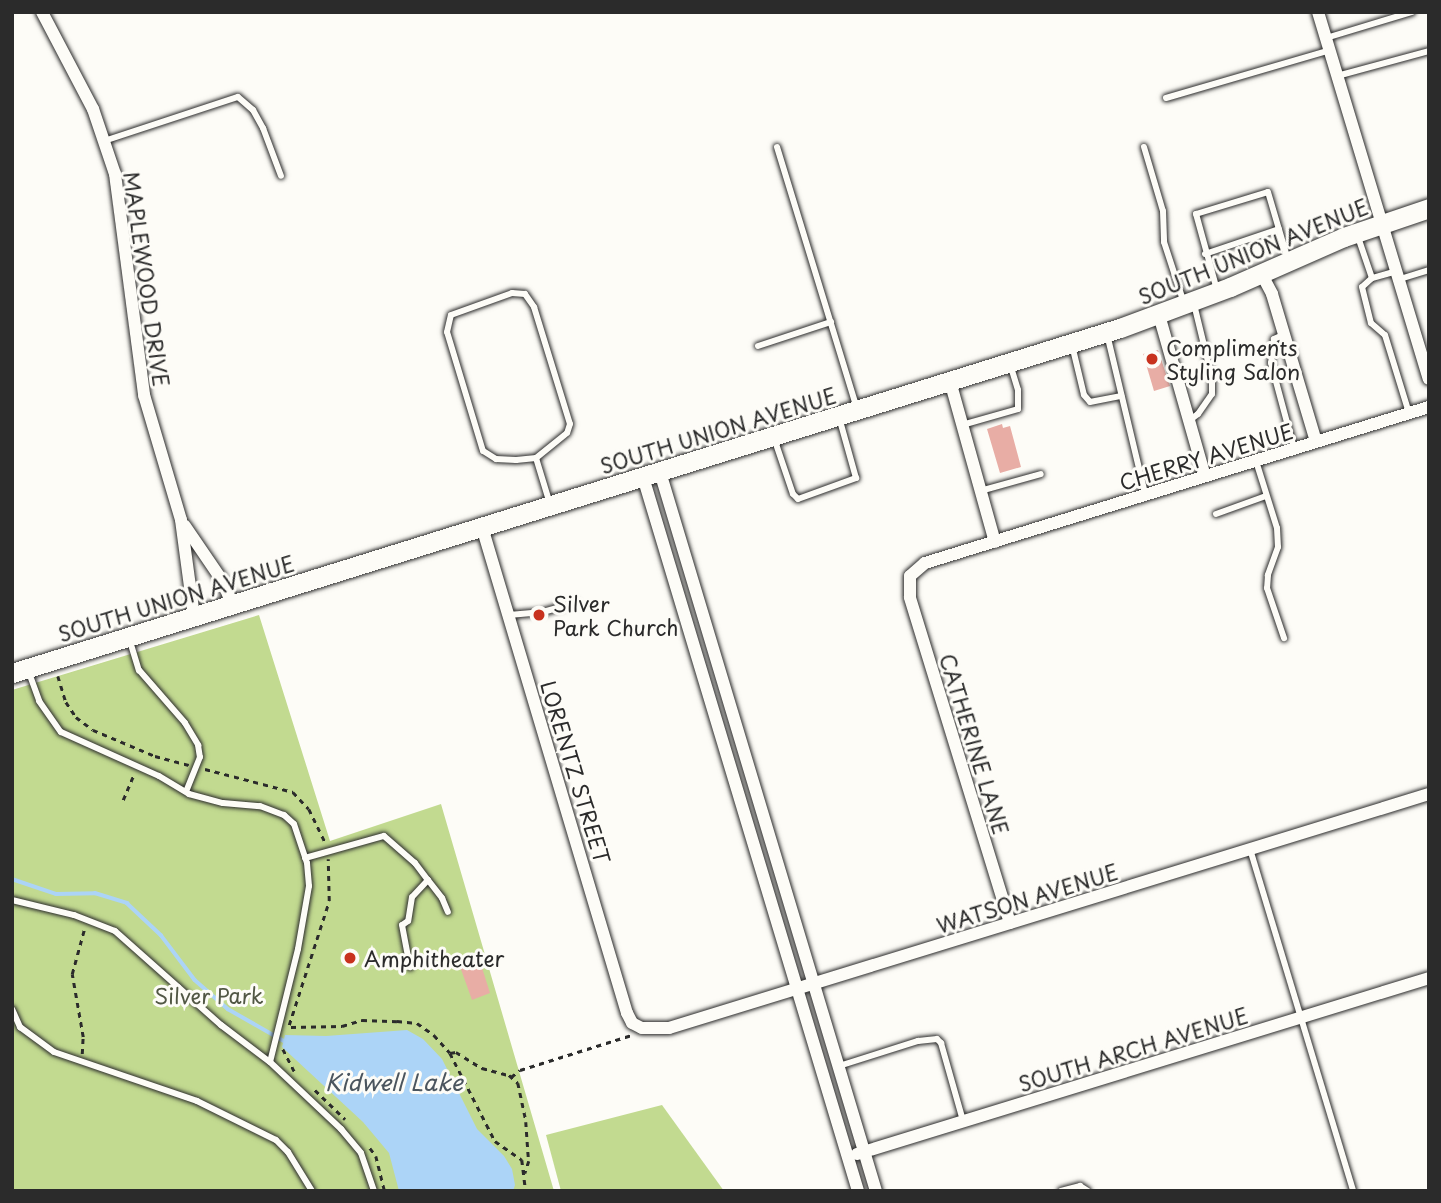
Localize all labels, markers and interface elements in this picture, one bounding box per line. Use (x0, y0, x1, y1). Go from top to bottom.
street label: MAPLEWOOD DRIVE (119, 169, 175, 389)
street label: SOUTH UNION AVENUE (1133, 193, 1373, 309)
place label: Compliments Styling Salon (1166, 334, 1299, 384)
marker: Compliments Styling Salon (1144, 351, 1160, 367)
street label: SOUTH UNION AVENUE (595, 382, 841, 478)
street label: CHERRY AVENUE (1116, 418, 1296, 494)
street label: SOUTH UNION AVENUE (53, 550, 299, 646)
place label: Silver Park Church (553, 590, 679, 640)
marker: Silver Park Church (531, 607, 547, 623)
street label: CATHERINE LANE (935, 650, 1015, 838)
street label: LORENTZ STREET (536, 678, 616, 866)
street label: WATSON AVENUE (933, 858, 1121, 938)
place label: Amphitheater (364, 945, 504, 971)
marker: Amphitheater (342, 950, 358, 966)
park label: Silver Park (154, 982, 264, 1008)
street label: SOUTH ARCH AVENUE (1014, 1002, 1252, 1096)
water label: Kidwell Lake (324, 1068, 464, 1096)

